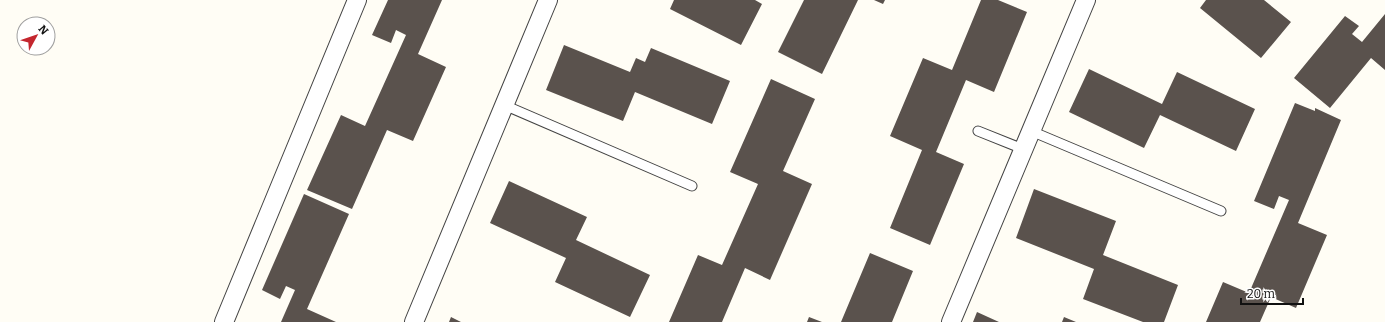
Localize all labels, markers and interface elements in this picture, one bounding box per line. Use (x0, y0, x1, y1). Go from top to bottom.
north arrow (16, 16, 56, 56)
text: N (36, 22, 51, 38)
scale bar (1241, 280, 1303, 306)
text: 20 m (1247, 287, 1276, 301)

